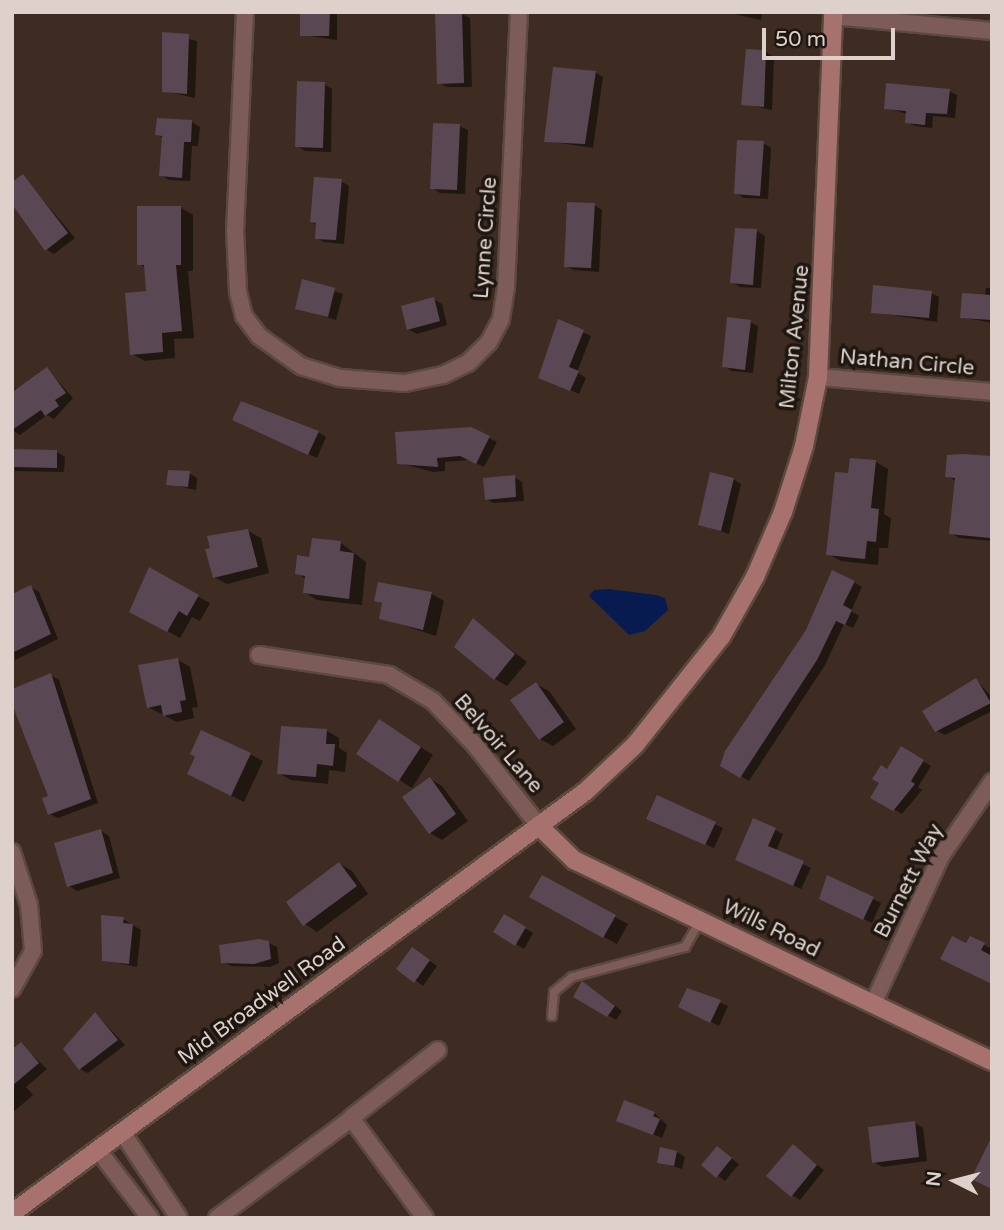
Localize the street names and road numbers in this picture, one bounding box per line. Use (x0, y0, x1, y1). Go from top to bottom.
street label: Lynne Circle (469, 176, 503, 300)
street label: Milton Avenue (775, 264, 815, 410)
street label: Nathan Circle (839, 345, 975, 381)
street label: Belvoir Lane (448, 689, 548, 799)
street label: Burnett Way (869, 820, 949, 942)
street label: Wills Road (718, 895, 824, 963)
street label: Mid Broadwell Road (173, 932, 351, 1070)

